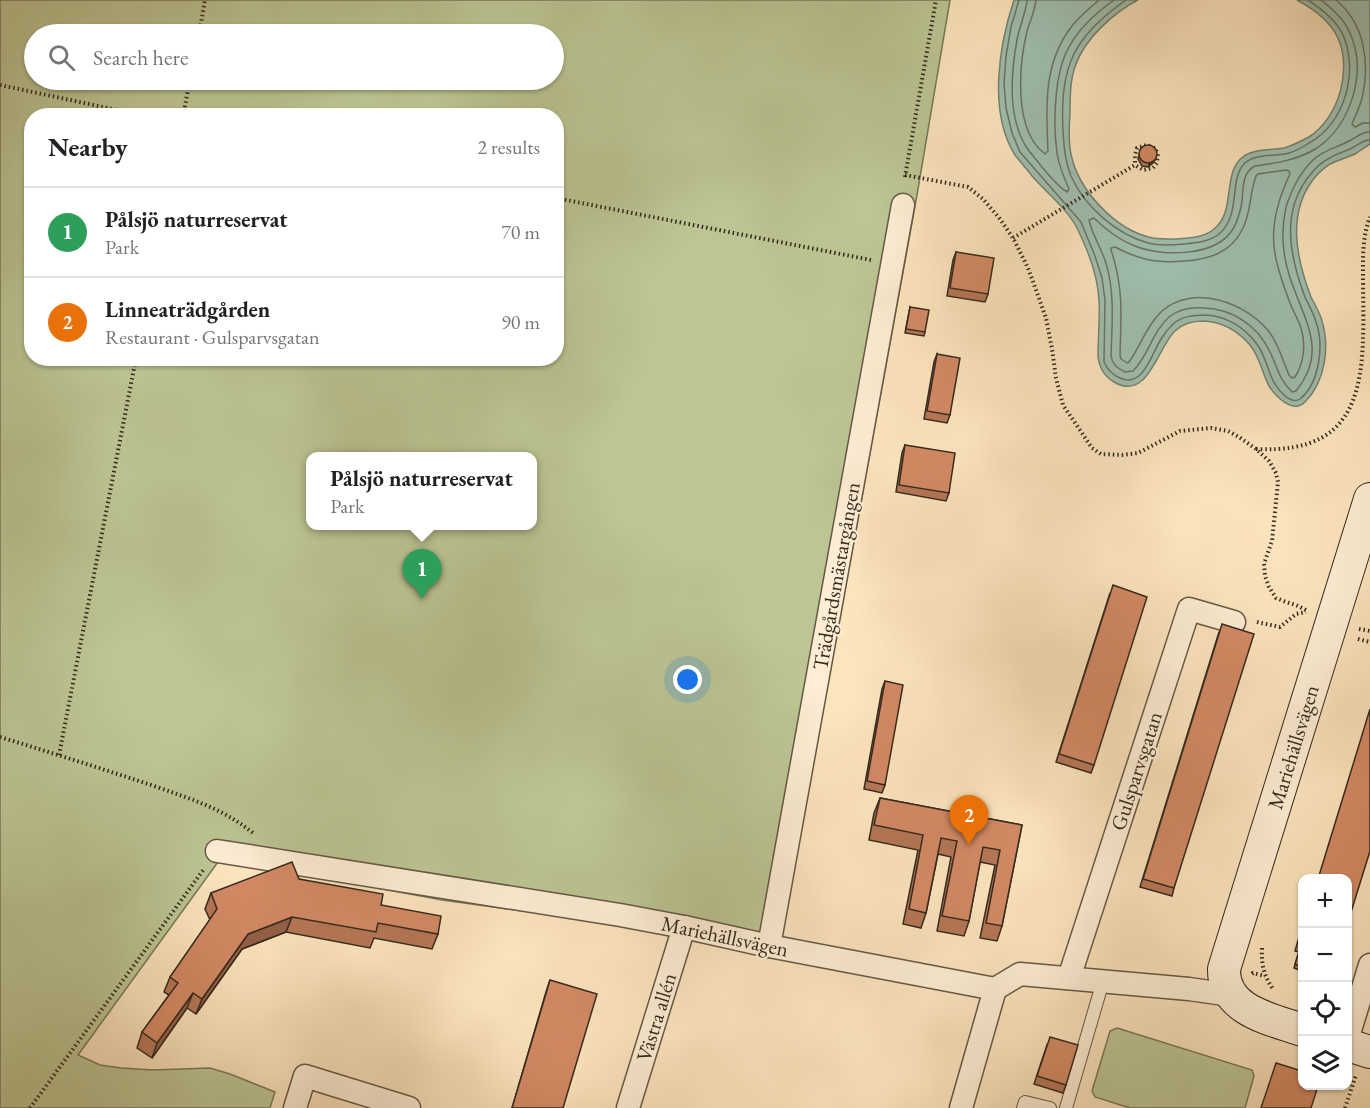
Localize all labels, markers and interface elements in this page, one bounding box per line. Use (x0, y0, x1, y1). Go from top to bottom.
search box (24, 24, 564, 90)
icon: search (45, 41, 78, 74)
text: Search here (93, 43, 188, 72)
text: Nearby (48, 130, 128, 164)
text: 2 results (477, 134, 540, 160)
text: Pålsjö naturreservat (105, 205, 288, 234)
text: 1 (62, 219, 73, 245)
text: 70 m (501, 219, 540, 245)
text: Park (105, 234, 139, 260)
text: Linneaträdgården (105, 295, 270, 324)
text: 2 (62, 309, 73, 335)
text: 90 m (501, 309, 540, 335)
text: Restaurant · Gulsparvsgatan (105, 324, 320, 350)
popup (306, 452, 537, 530)
text: Pålsjö naturreservat (330, 464, 513, 493)
street label: Trädgårdsmästargången (806, 480, 866, 672)
text: Park (330, 493, 364, 519)
pin: 1 (402, 550, 442, 599)
your location (673, 665, 702, 694)
street label: Mariehällsvägen (1261, 681, 1325, 813)
street label: Gulsparvsgatan (1104, 708, 1168, 834)
pin: 2 (950, 796, 988, 845)
map controls (1298, 874, 1352, 1090)
button: + (1298, 874, 1352, 928)
street label: Mariehällsvägen (659, 909, 791, 963)
button: − (1298, 928, 1352, 982)
street label: Västra allén (630, 969, 682, 1065)
button: locate (1298, 982, 1352, 1036)
button: layers (1298, 1036, 1352, 1090)

